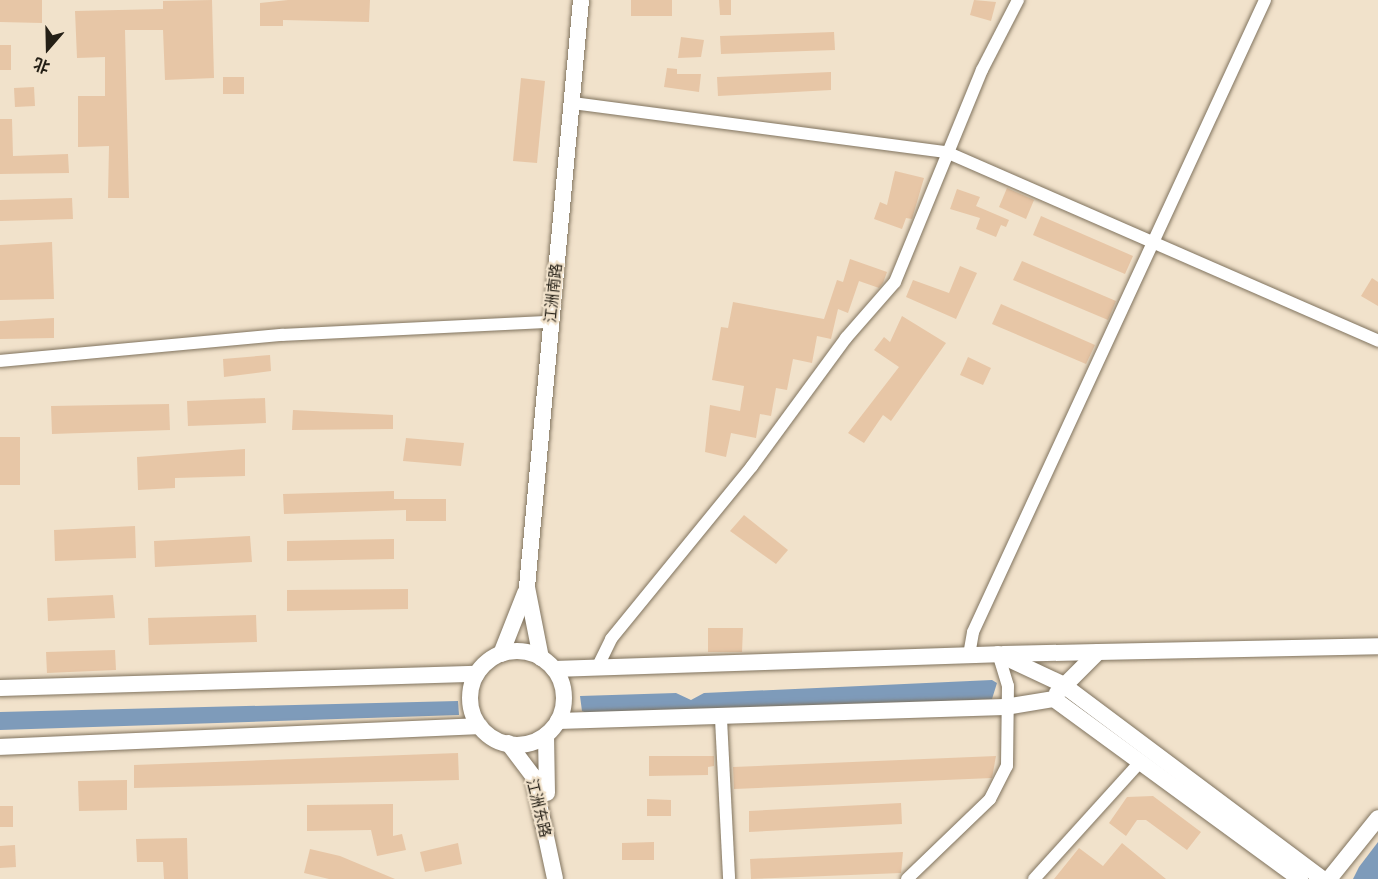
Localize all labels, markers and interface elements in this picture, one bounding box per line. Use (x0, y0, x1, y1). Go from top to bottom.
north arrow (18, 18, 78, 78)
text: 北 (31, 54, 52, 77)
street label: 江洲南路 (541, 262, 565, 324)
street label: 江洲东路 (523, 777, 555, 839)

